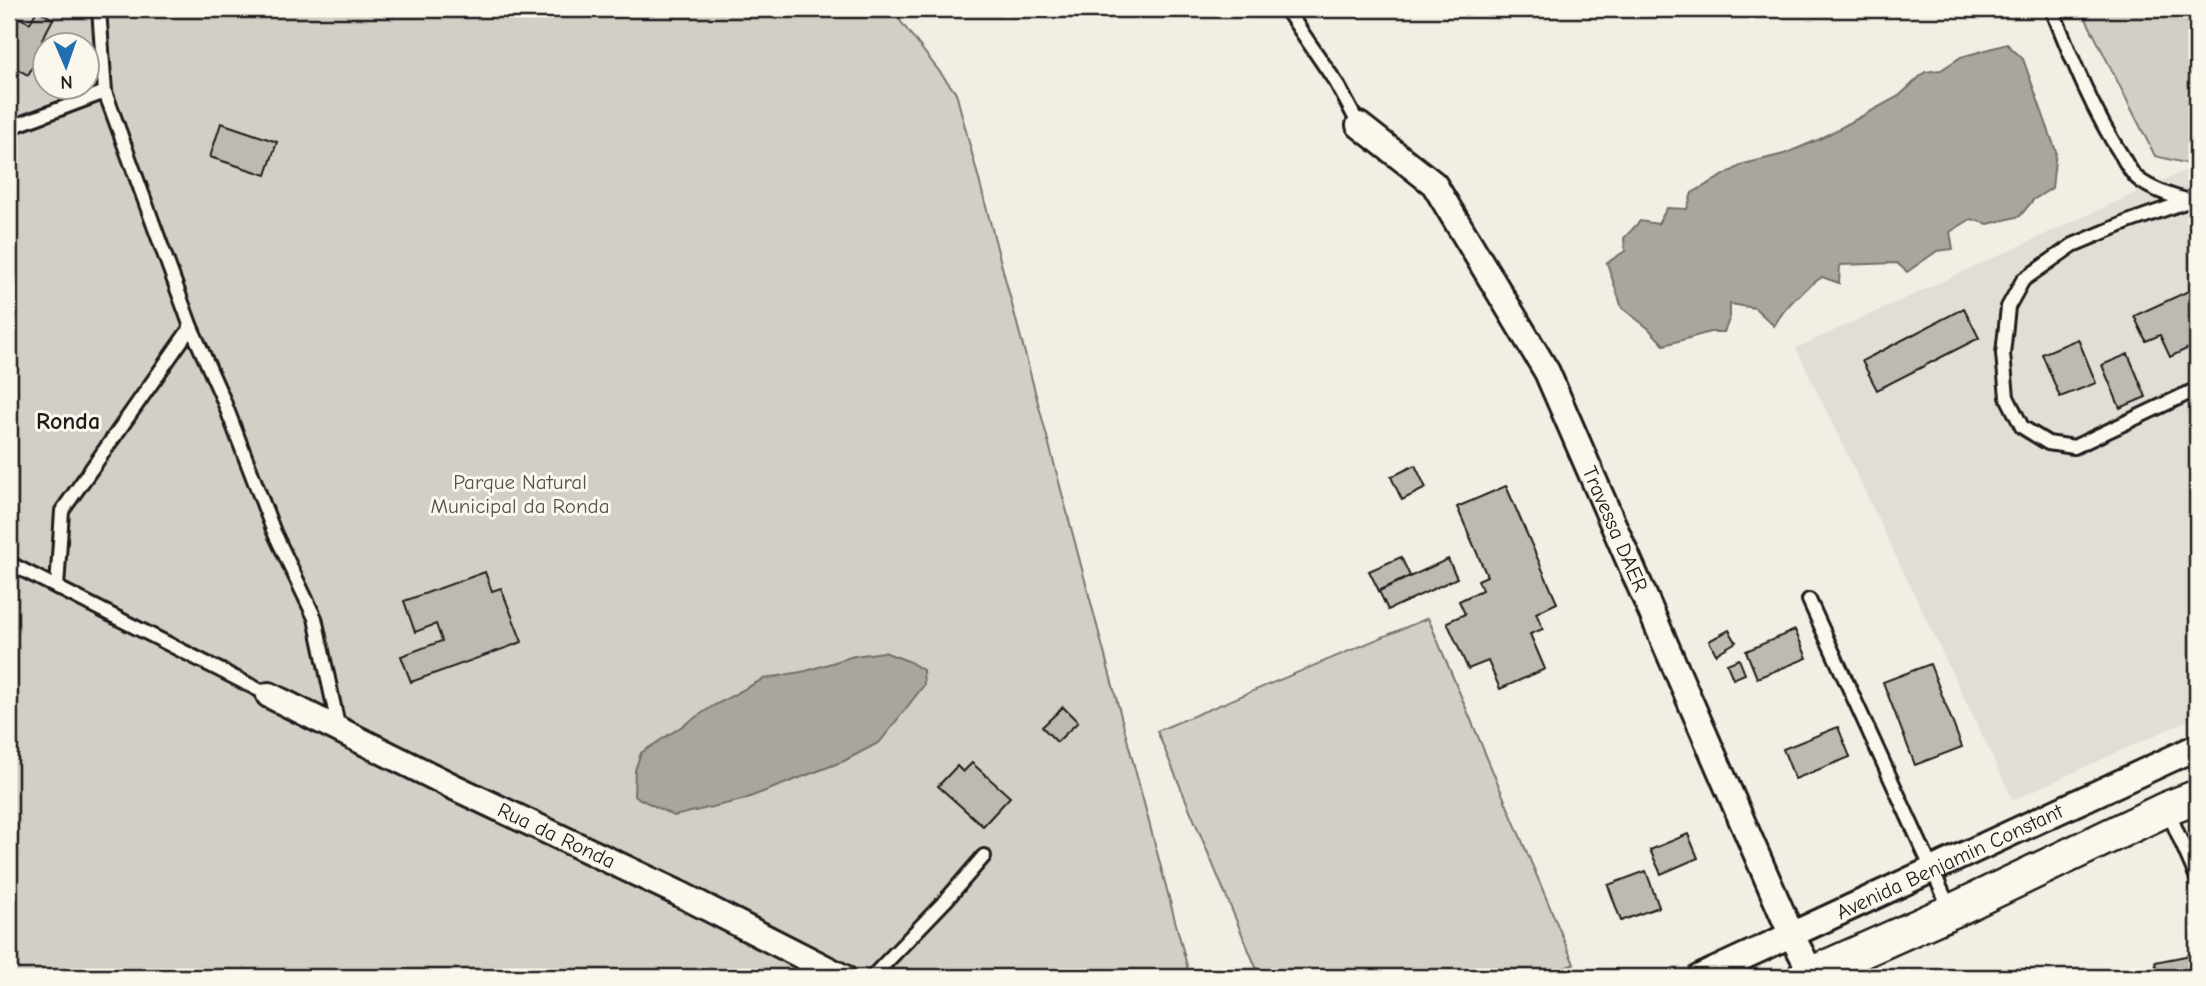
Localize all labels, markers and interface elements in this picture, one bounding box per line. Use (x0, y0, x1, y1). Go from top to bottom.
north arrow (32, 32, 102, 102)
text: N (60, 71, 73, 93)
district label: Ronda (36, 407, 100, 435)
street label: Travessa DAER (1577, 463, 1653, 596)
park label: Parque Natural Municipal da Ronda (430, 470, 610, 518)
street label: Rua da Ronda (494, 797, 619, 874)
street label: Avenida Benjamin Constant (1833, 798, 2067, 924)

